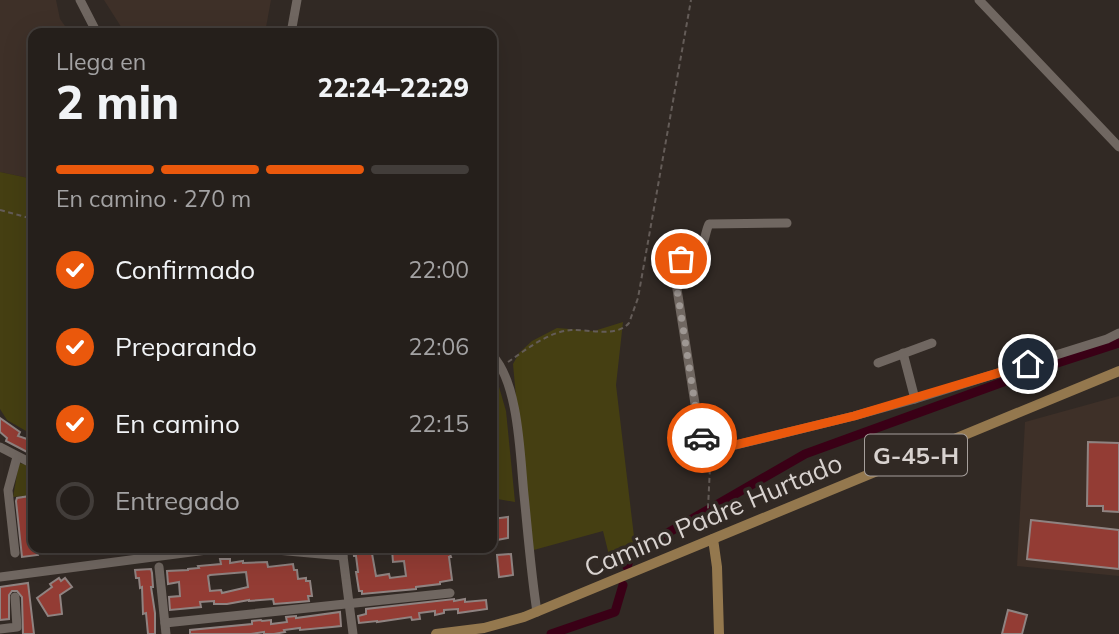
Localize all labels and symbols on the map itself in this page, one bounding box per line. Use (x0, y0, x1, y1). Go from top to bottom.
pin (651, 229, 711, 289)
pin (998, 334, 1058, 394)
courier (667, 403, 737, 473)
road number: G-45-H (865, 434, 967, 476)
street label: Camino Padre Hurtado (579, 446, 847, 584)

